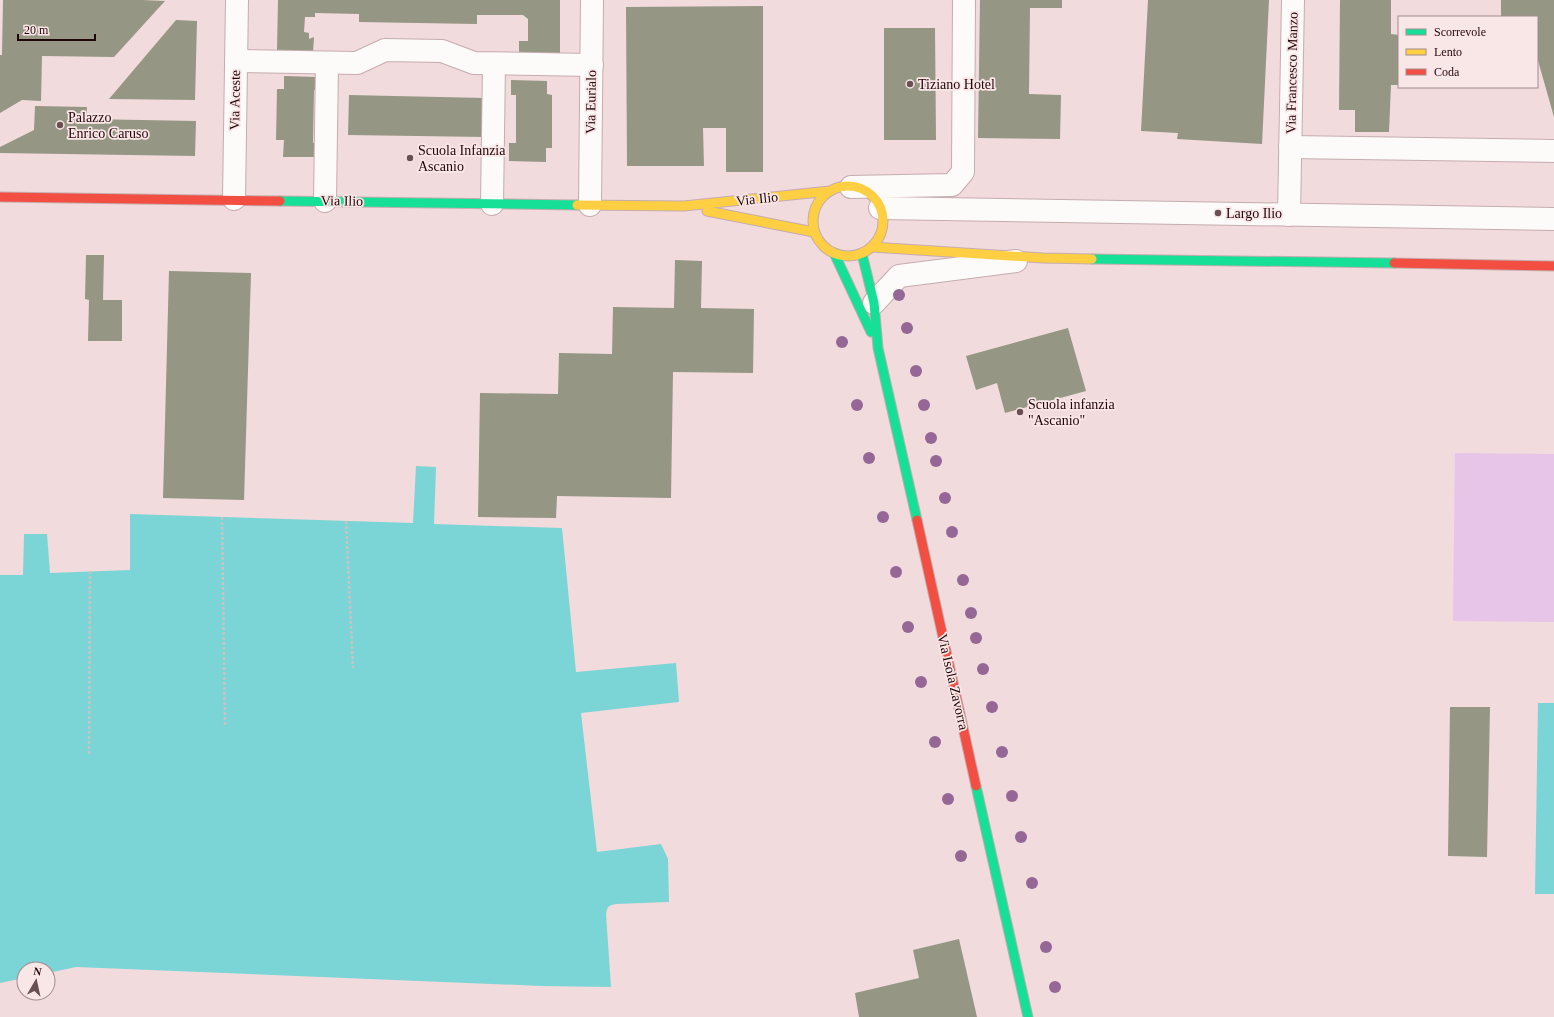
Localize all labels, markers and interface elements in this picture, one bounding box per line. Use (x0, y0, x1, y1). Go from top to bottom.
street label: Via Francesco Manzo (1283, 12, 1301, 134)
scale bar (18, 16, 95, 42)
legend (1398, 16, 1538, 88)
text: 20 m (24, 23, 49, 37)
text: Scorrevole (1434, 25, 1486, 39)
text: Lento (1434, 45, 1462, 59)
text: Coda (1434, 65, 1460, 79)
street label: Via Aceste (227, 70, 243, 130)
street label: Via Eurialo (583, 70, 599, 134)
place label: Tiziano Hotel (918, 77, 995, 92)
marker: Tiziano Hotel (905, 79, 915, 89)
place label: Palazzo Enrico Caruso (68, 110, 148, 141)
marker: Palazzo Enrico Caruso (55, 120, 65, 130)
place label: Scuola Infanzia Ascanio (418, 143, 506, 174)
marker: Scuola Infanzia Ascanio (405, 153, 415, 163)
street label: Via Ilio (735, 189, 779, 209)
street label: Via Ilio (321, 193, 363, 209)
place label: Largo Ilio (1226, 206, 1282, 221)
marker: Largo Ilio (1213, 208, 1223, 218)
place label: Scuola infanzia "Ascanio" (1028, 397, 1115, 428)
marker: Scuola infanzia "Ascanio" (1015, 407, 1025, 417)
street label: Via Isola Zavorra (935, 633, 971, 732)
north arrow (16, 961, 56, 1001)
text: N (33, 965, 42, 978)

